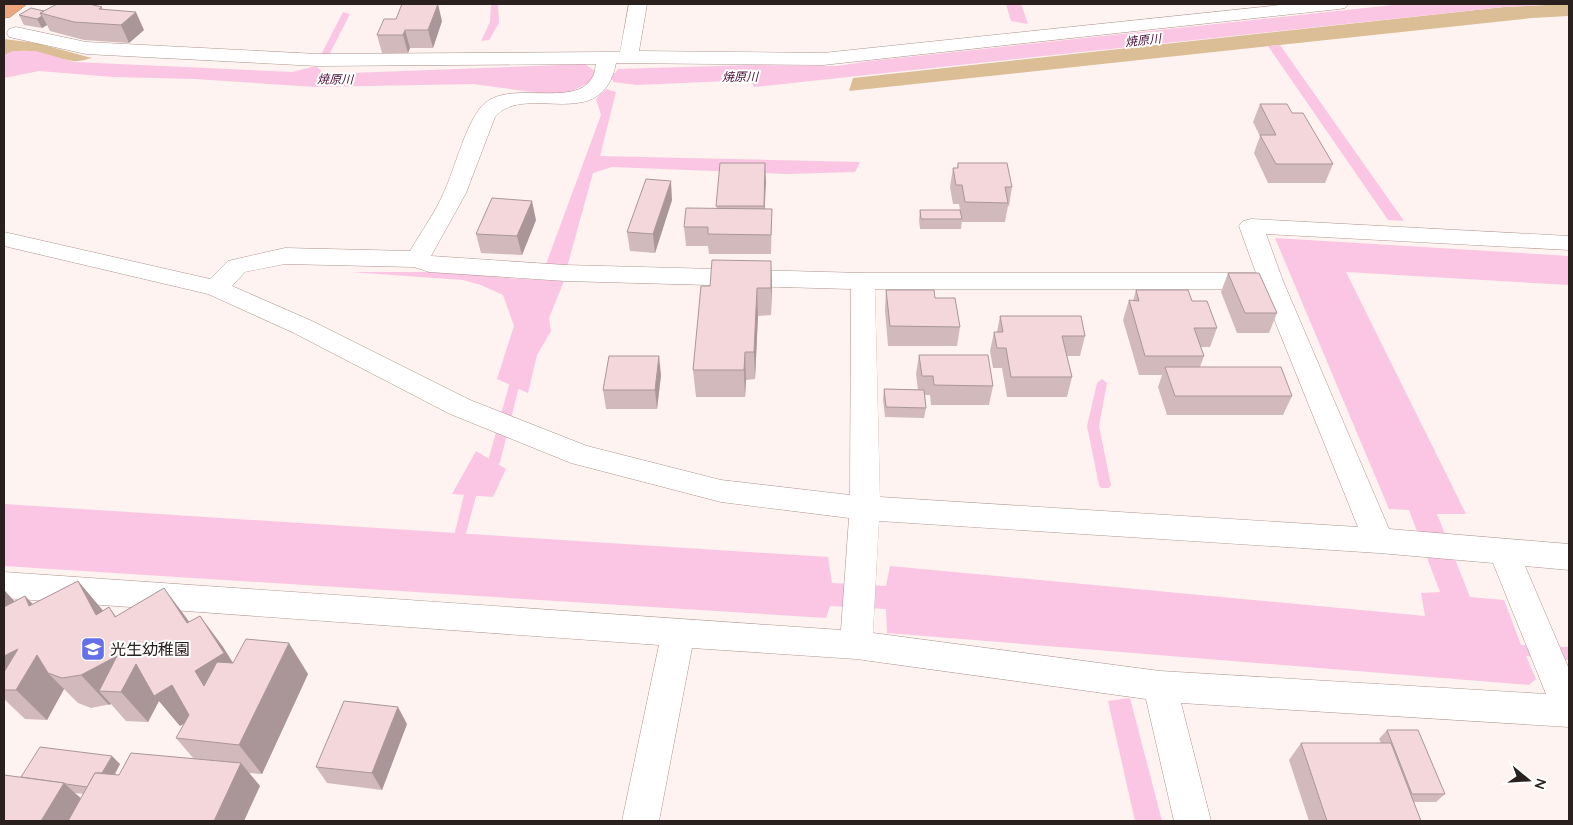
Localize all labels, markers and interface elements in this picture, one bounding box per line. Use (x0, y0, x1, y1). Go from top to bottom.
water label: 焼原川 (1124, 30, 1164, 49)
water label: 焼原川 (722, 69, 760, 84)
water label: 焼原川 (317, 71, 355, 87)
school or university icon: 光生幼稚園 (80, 636, 106, 662)
place label: 光生幼稚園 (110, 639, 190, 659)
north arrow (1503, 755, 1553, 805)
text: N (1530, 776, 1551, 792)

